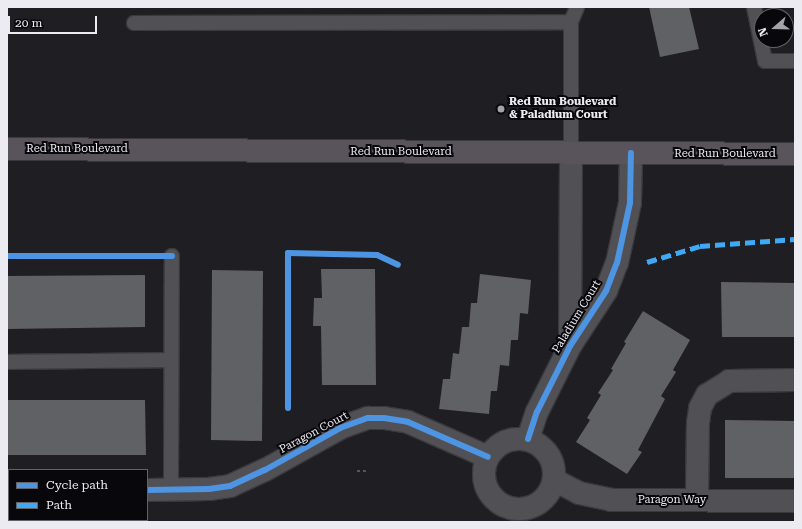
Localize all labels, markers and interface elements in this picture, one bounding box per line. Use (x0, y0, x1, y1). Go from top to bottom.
scale bar (10, 8, 99, 34)
north arrow (754, 8, 794, 48)
text: 20 m (15, 16, 42, 30)
text: N (756, 26, 771, 38)
place label: Red Run Boulevard & Paladium Court (509, 96, 616, 122)
marker: Red Run Boulevard & Paladium Court (496, 104, 506, 114)
street label: Red Run Boulevard (26, 142, 128, 156)
street label: Red Run Boulevard (350, 145, 452, 159)
street label: Red Run Boulevard (674, 147, 776, 161)
street label: Paladium Court (550, 278, 604, 356)
street label: Paragon Court (277, 409, 351, 457)
legend (8, 469, 148, 521)
text: Cycle path (46, 478, 108, 492)
street label: Paragon Way (638, 493, 706, 507)
text: Path (46, 498, 72, 512)

